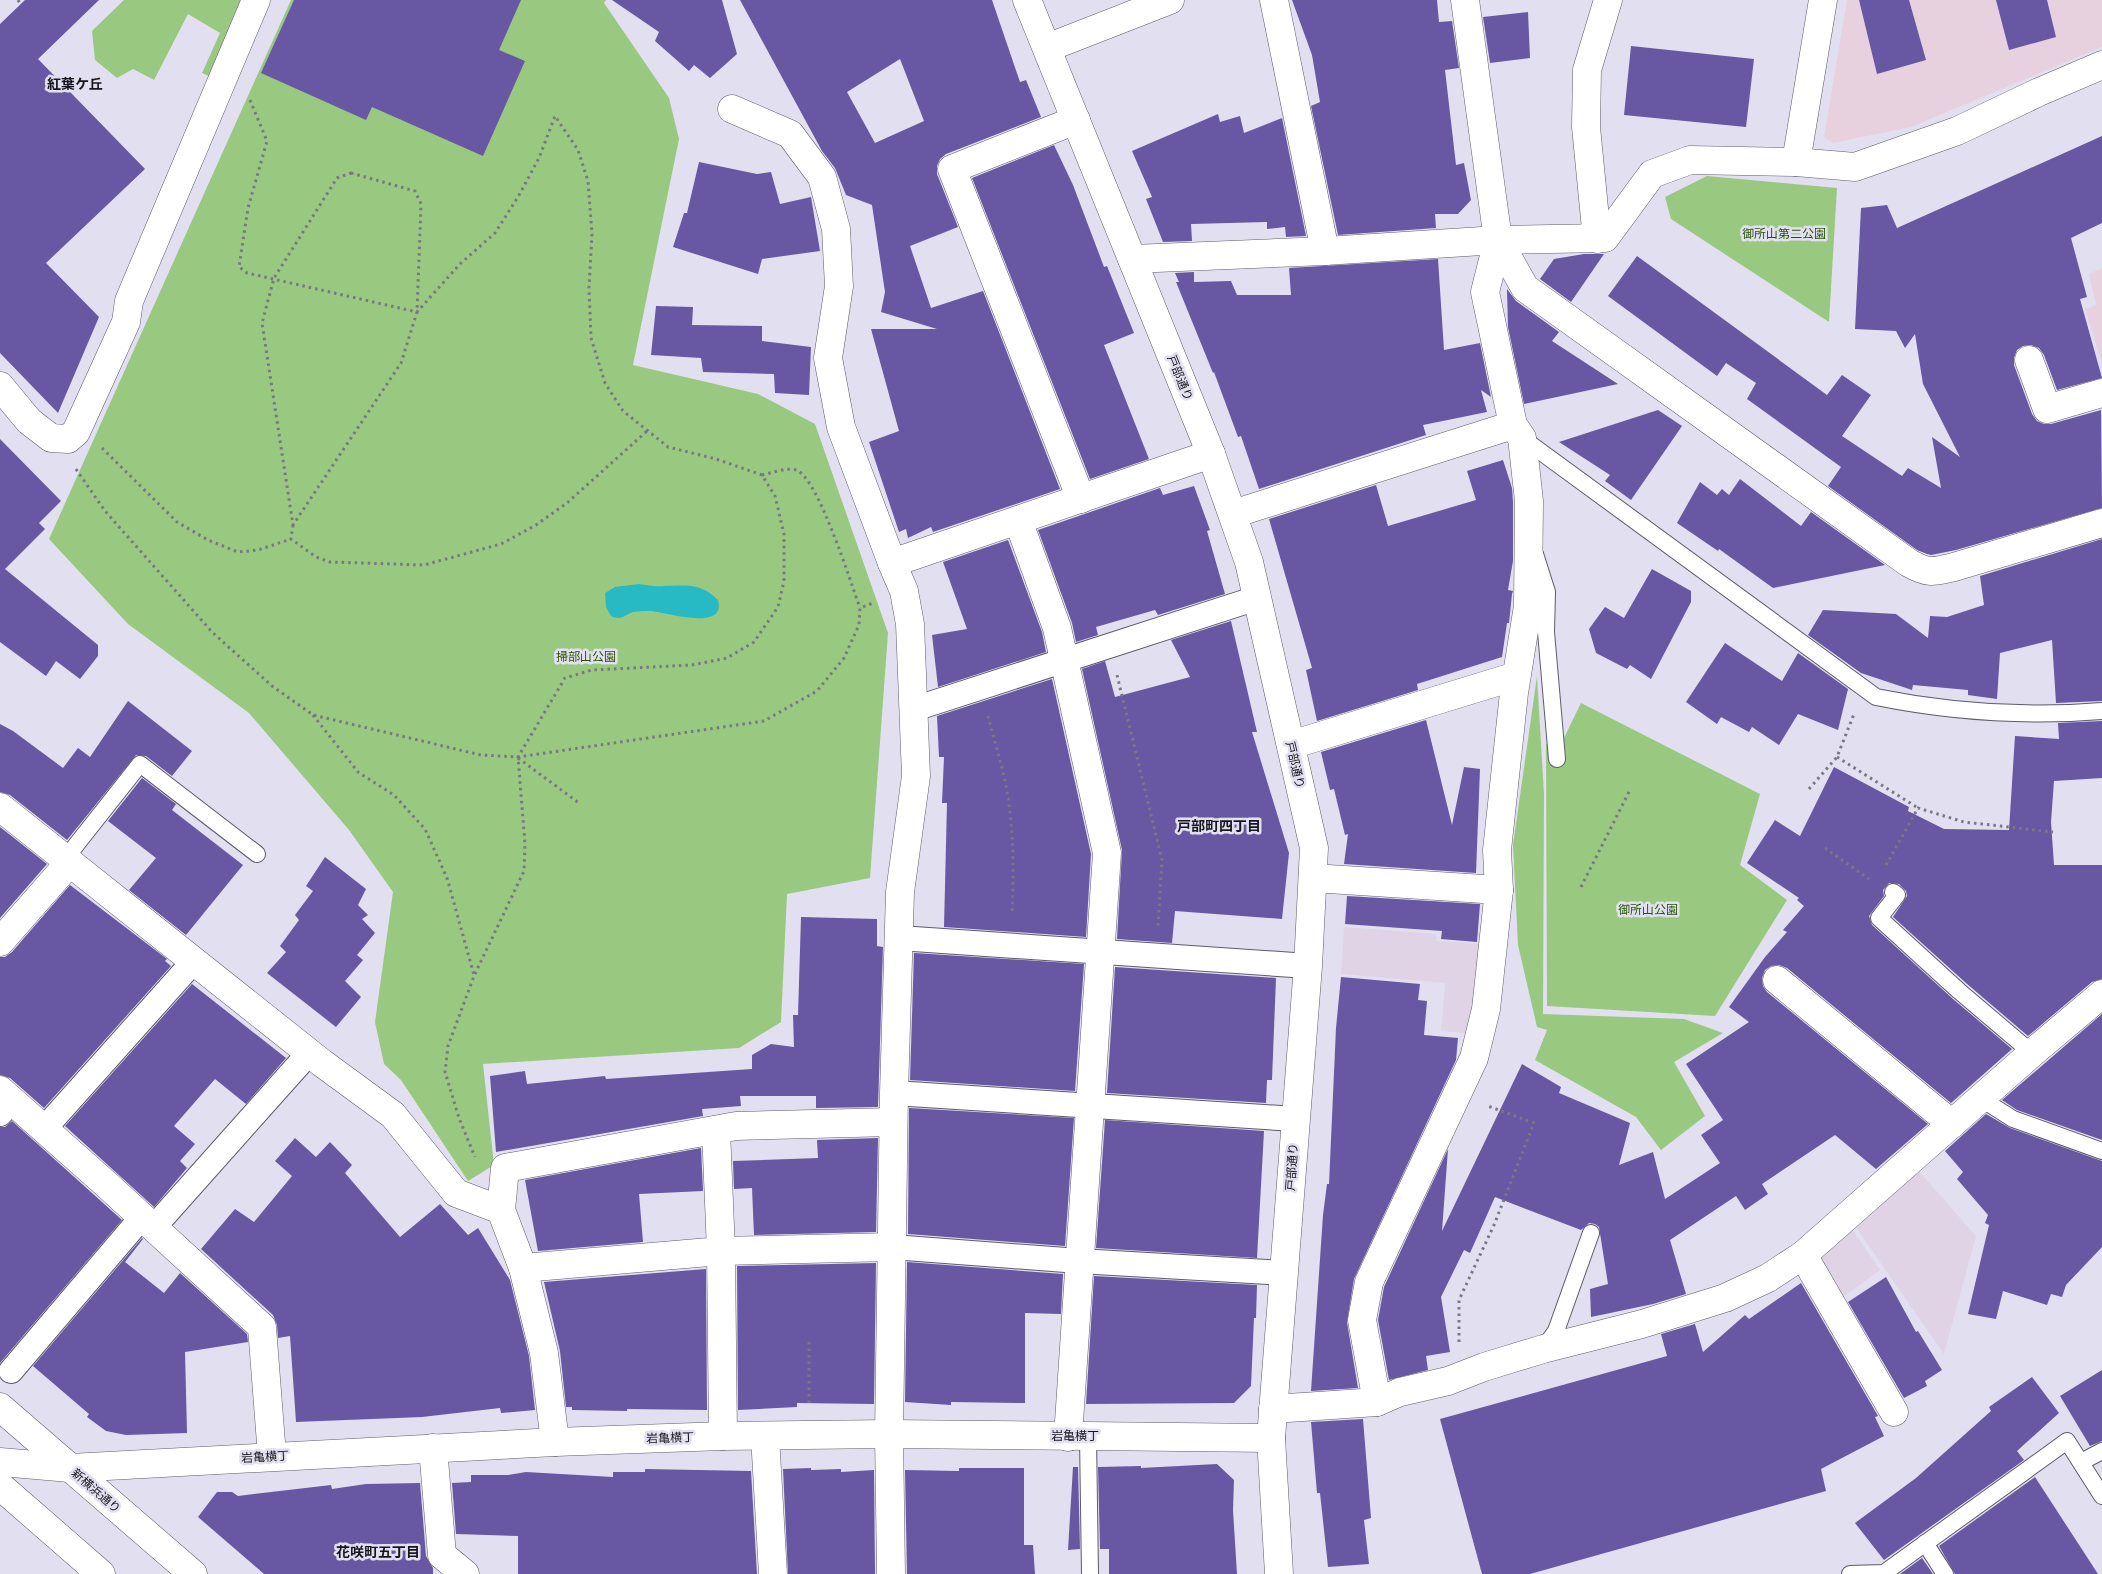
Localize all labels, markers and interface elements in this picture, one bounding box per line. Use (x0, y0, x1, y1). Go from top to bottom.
district label: 紅葉ケ丘 (47, 76, 103, 92)
park label: 御所山第二公園 (1742, 227, 1826, 241)
street label: 戸部通り (1165, 353, 1195, 403)
park label: 掃部山公園 (556, 650, 616, 664)
street label: 戸部通り (1283, 740, 1307, 790)
district label: 戸部町四丁目 (1177, 818, 1261, 834)
park label: 御所山公園 (1618, 903, 1678, 917)
street label: 戸部通り (1283, 1143, 1301, 1191)
street label: 岩亀横丁 (1051, 1429, 1099, 1443)
street label: 岩亀横丁 (646, 1430, 694, 1446)
street label: 岩亀横丁 (241, 1449, 289, 1465)
street label: 新横浜通り (69, 1466, 123, 1516)
district label: 花咲町五丁目 (336, 1544, 420, 1560)

